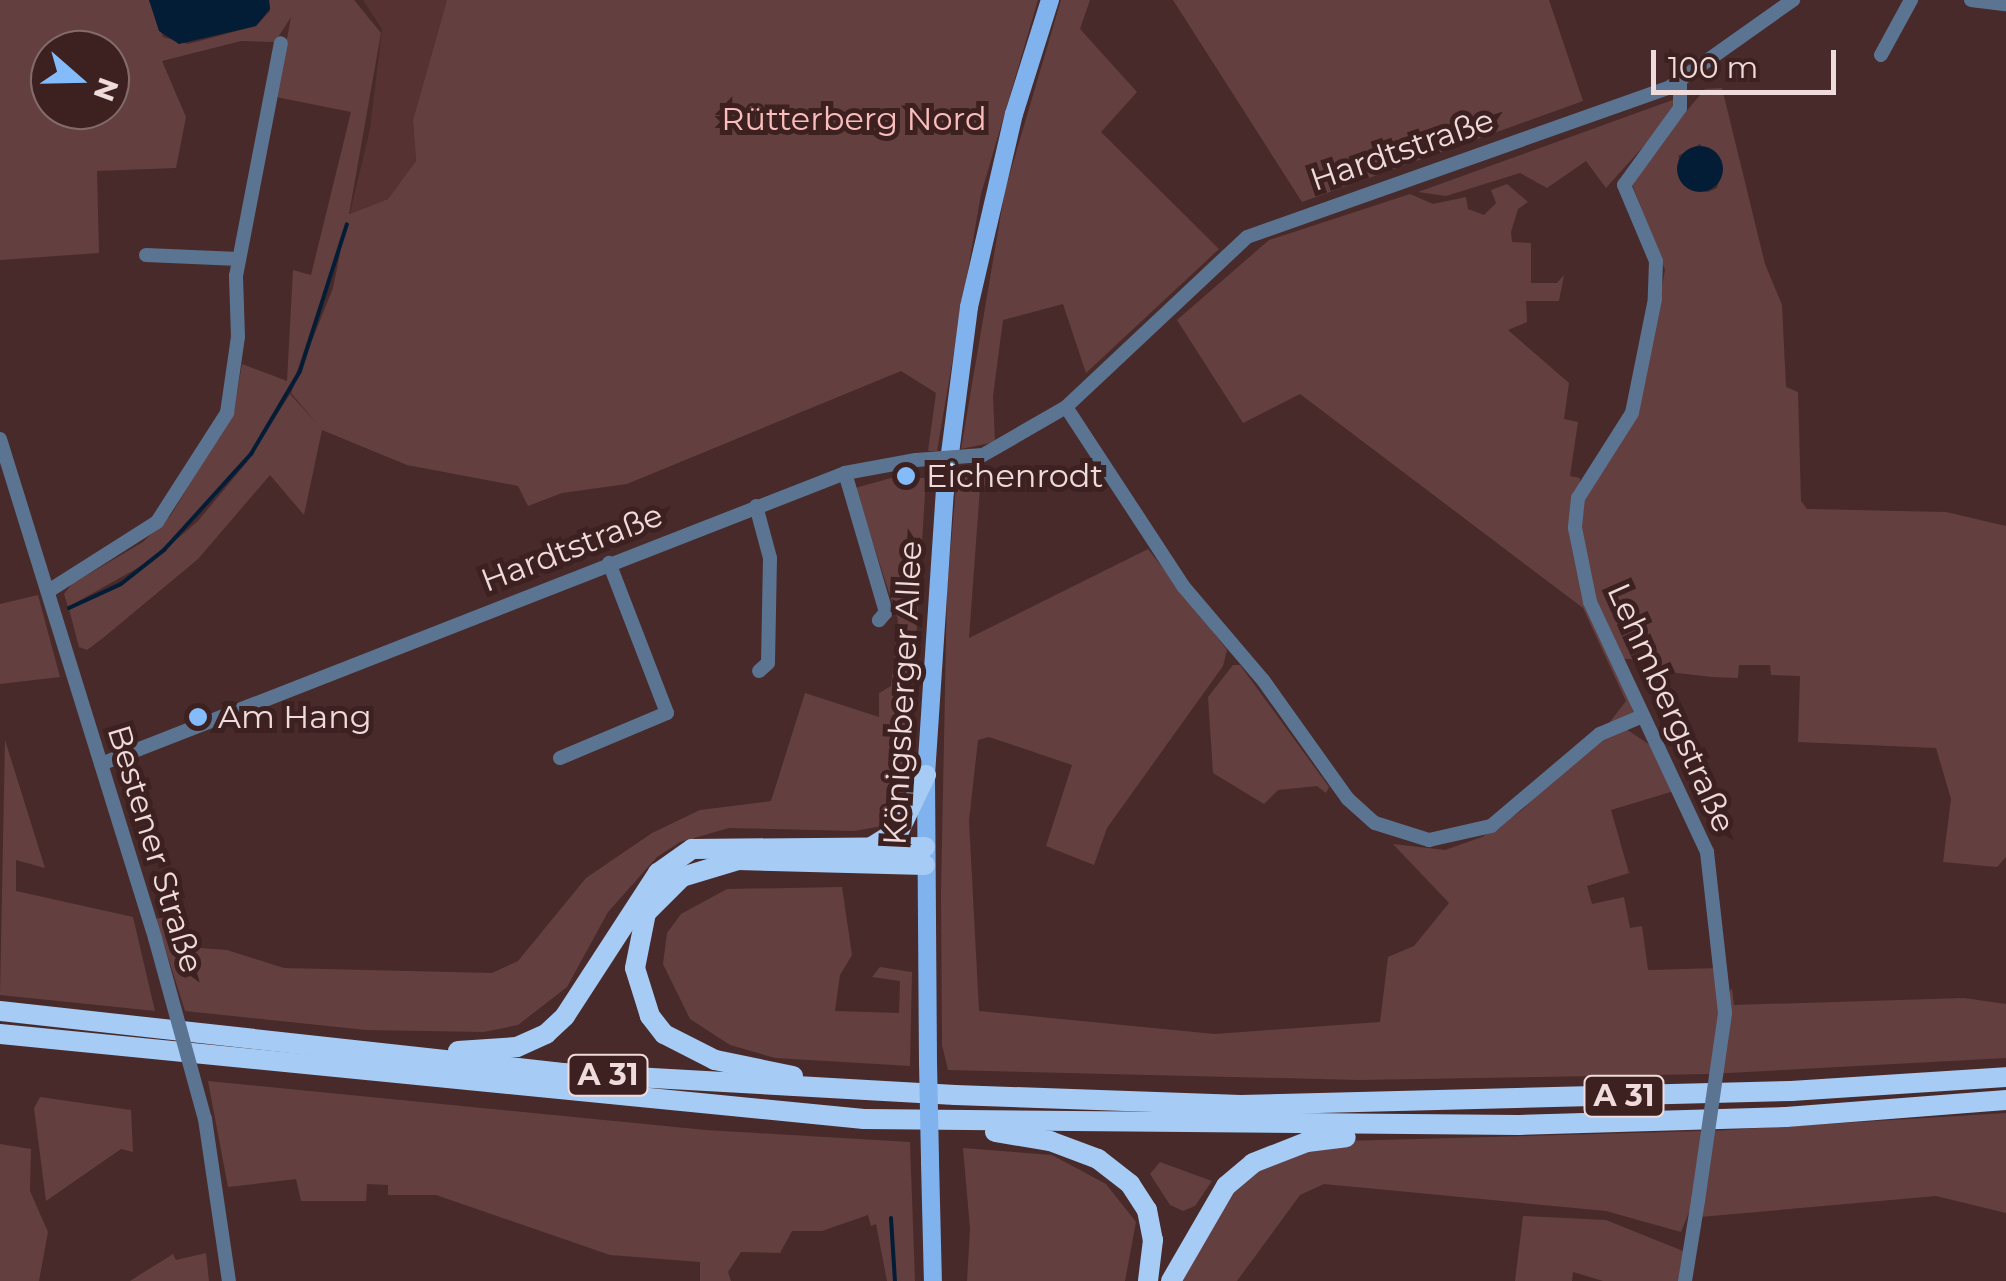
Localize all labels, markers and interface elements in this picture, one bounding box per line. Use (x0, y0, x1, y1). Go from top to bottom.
north arrow (30, 30, 130, 130)
scale bar (1656, 30, 1841, 92)
text: 100 m (1668, 49, 1758, 86)
text: N (86, 73, 126, 106)
park label: Rütterberg Nord (721, 100, 987, 138)
street label: Hardtstraße (1305, 101, 1499, 199)
place label: Eichenrodt (926, 457, 1103, 495)
marker: Eichenrodt (895, 465, 917, 487)
street label: Hardtstraße (476, 496, 668, 600)
street label: Königsberger Allee (876, 540, 930, 846)
street label: Lehmbergstraße (1599, 577, 1743, 839)
place label: Am Hang (218, 698, 372, 736)
marker: Am Hang (187, 706, 209, 728)
street label: Bestener Straße (99, 721, 211, 977)
road number: A 31 (566, 1050, 650, 1100)
road number: A 31 (1582, 1071, 1666, 1121)

